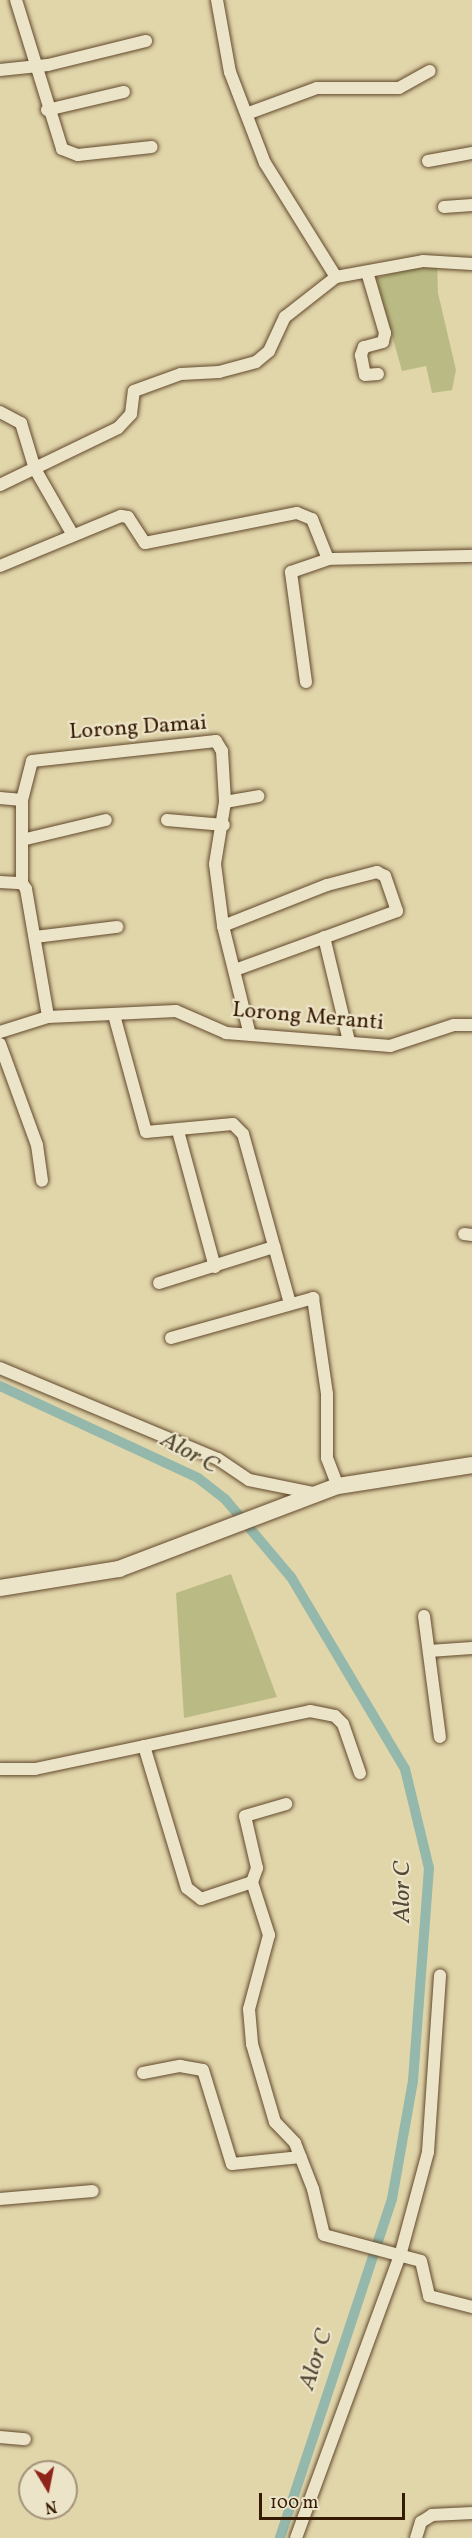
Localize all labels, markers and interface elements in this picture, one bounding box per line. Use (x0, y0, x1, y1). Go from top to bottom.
street label: Lorong Damai (68, 710, 208, 746)
street label: Lorong Meranti (231, 997, 385, 1037)
water label: Alor C (155, 1427, 223, 1481)
water label: Alor C (390, 1861, 418, 1923)
water label: Alor C (294, 2326, 340, 2394)
north arrow (18, 2460, 78, 2520)
scale bar (262, 2481, 408, 2519)
text: 100 m (270, 2491, 319, 2516)
text: N (43, 2494, 58, 2518)

